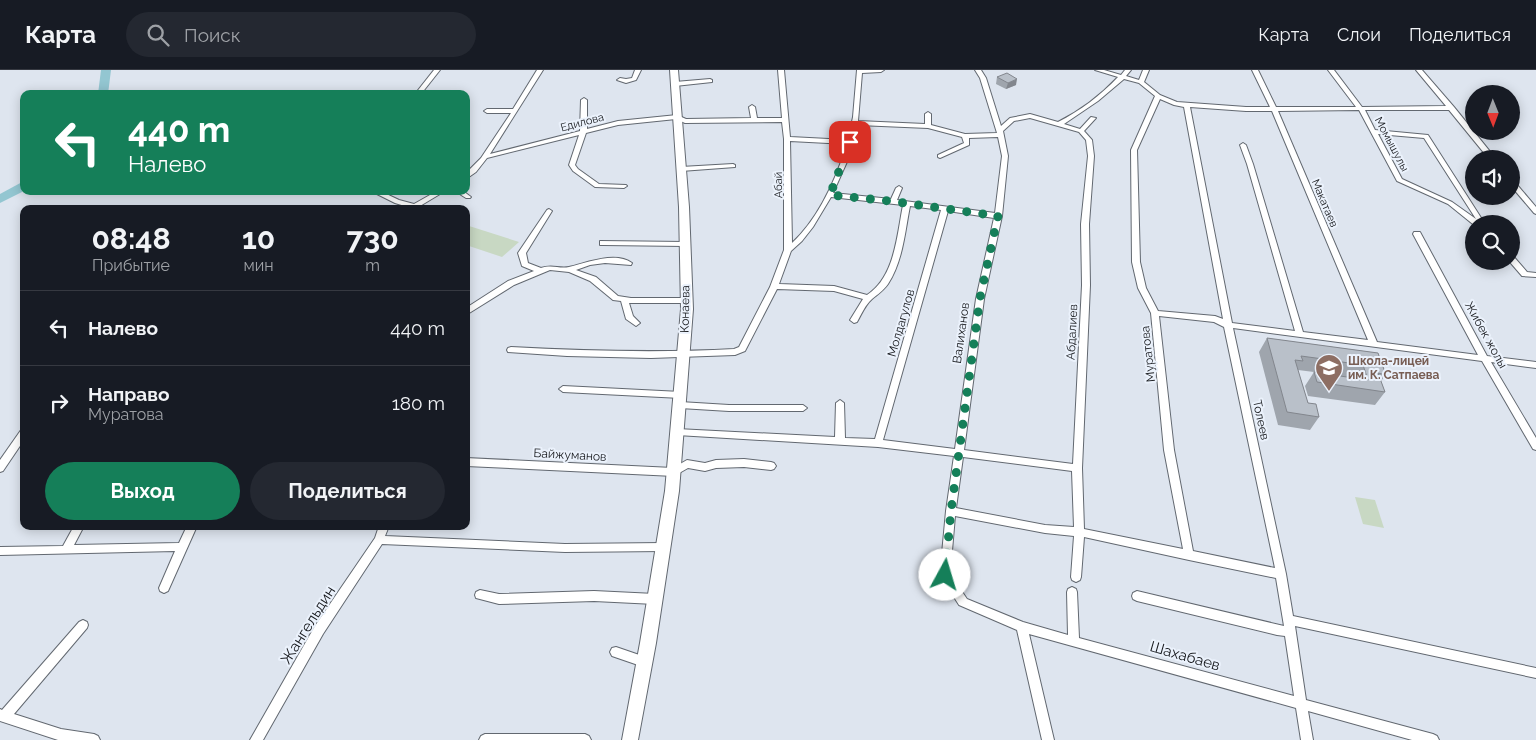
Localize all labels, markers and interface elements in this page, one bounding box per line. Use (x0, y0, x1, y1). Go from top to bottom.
search box (126, 12, 476, 57)
text: Карта (25, 20, 96, 49)
icon: search (144, 21, 172, 49)
text: Поиск (184, 24, 241, 46)
text: Карта (1258, 24, 1309, 45)
text: Слои (1337, 24, 1381, 45)
text: Поделиться (1409, 24, 1511, 45)
north arrow (1465, 85, 1520, 140)
map controls (1465, 85, 1520, 270)
text: 440 m (128, 109, 230, 150)
icon: left (45, 110, 110, 175)
street label: Едилова (559, 110, 605, 134)
street label: Момышулы (1372, 115, 1411, 174)
pin (829, 121, 871, 163)
icon: arrive (836, 128, 864, 156)
button: sound (1465, 150, 1520, 205)
text: Налево (128, 151, 206, 177)
street label: Абай (772, 172, 785, 198)
street label: Макатаев (1309, 177, 1340, 229)
button: search (1465, 215, 1520, 270)
text: 08:48 (91, 221, 171, 256)
text: 10 (242, 221, 275, 256)
text: 730 (347, 221, 399, 256)
text: Прибытие (92, 256, 170, 275)
text: мин (244, 256, 274, 275)
text: m (365, 256, 380, 275)
street label: Конаева (678, 285, 692, 333)
street label: Молдагулов (885, 288, 917, 358)
street label: Жибек жолы (1462, 299, 1510, 371)
street label: Валиханов (950, 302, 972, 364)
street label: Абдалиев (1064, 304, 1080, 360)
icon: left (45, 314, 73, 342)
text: Налево (88, 317, 158, 339)
text: 440 m (390, 317, 445, 339)
street label: Муратова (1138, 325, 1158, 383)
school or university icon: Школа-лицей им. К. Сатпаева (1314, 353, 1344, 392)
place label: Школа-лицей им. К. Сатпаева (1348, 354, 1440, 382)
text: Направо (88, 383, 169, 405)
icon: right (45, 389, 73, 417)
text: 180 m (392, 392, 445, 414)
street label: Толеев (1250, 399, 1272, 441)
text: Муратова (88, 405, 164, 424)
street label: Байжуманов (533, 446, 607, 464)
button: Выход (45, 462, 240, 520)
button: Поделиться (250, 462, 445, 520)
position arrow (918, 548, 970, 600)
street label: Жангельдин (277, 583, 339, 667)
street label: Шахабаев (1148, 637, 1222, 675)

